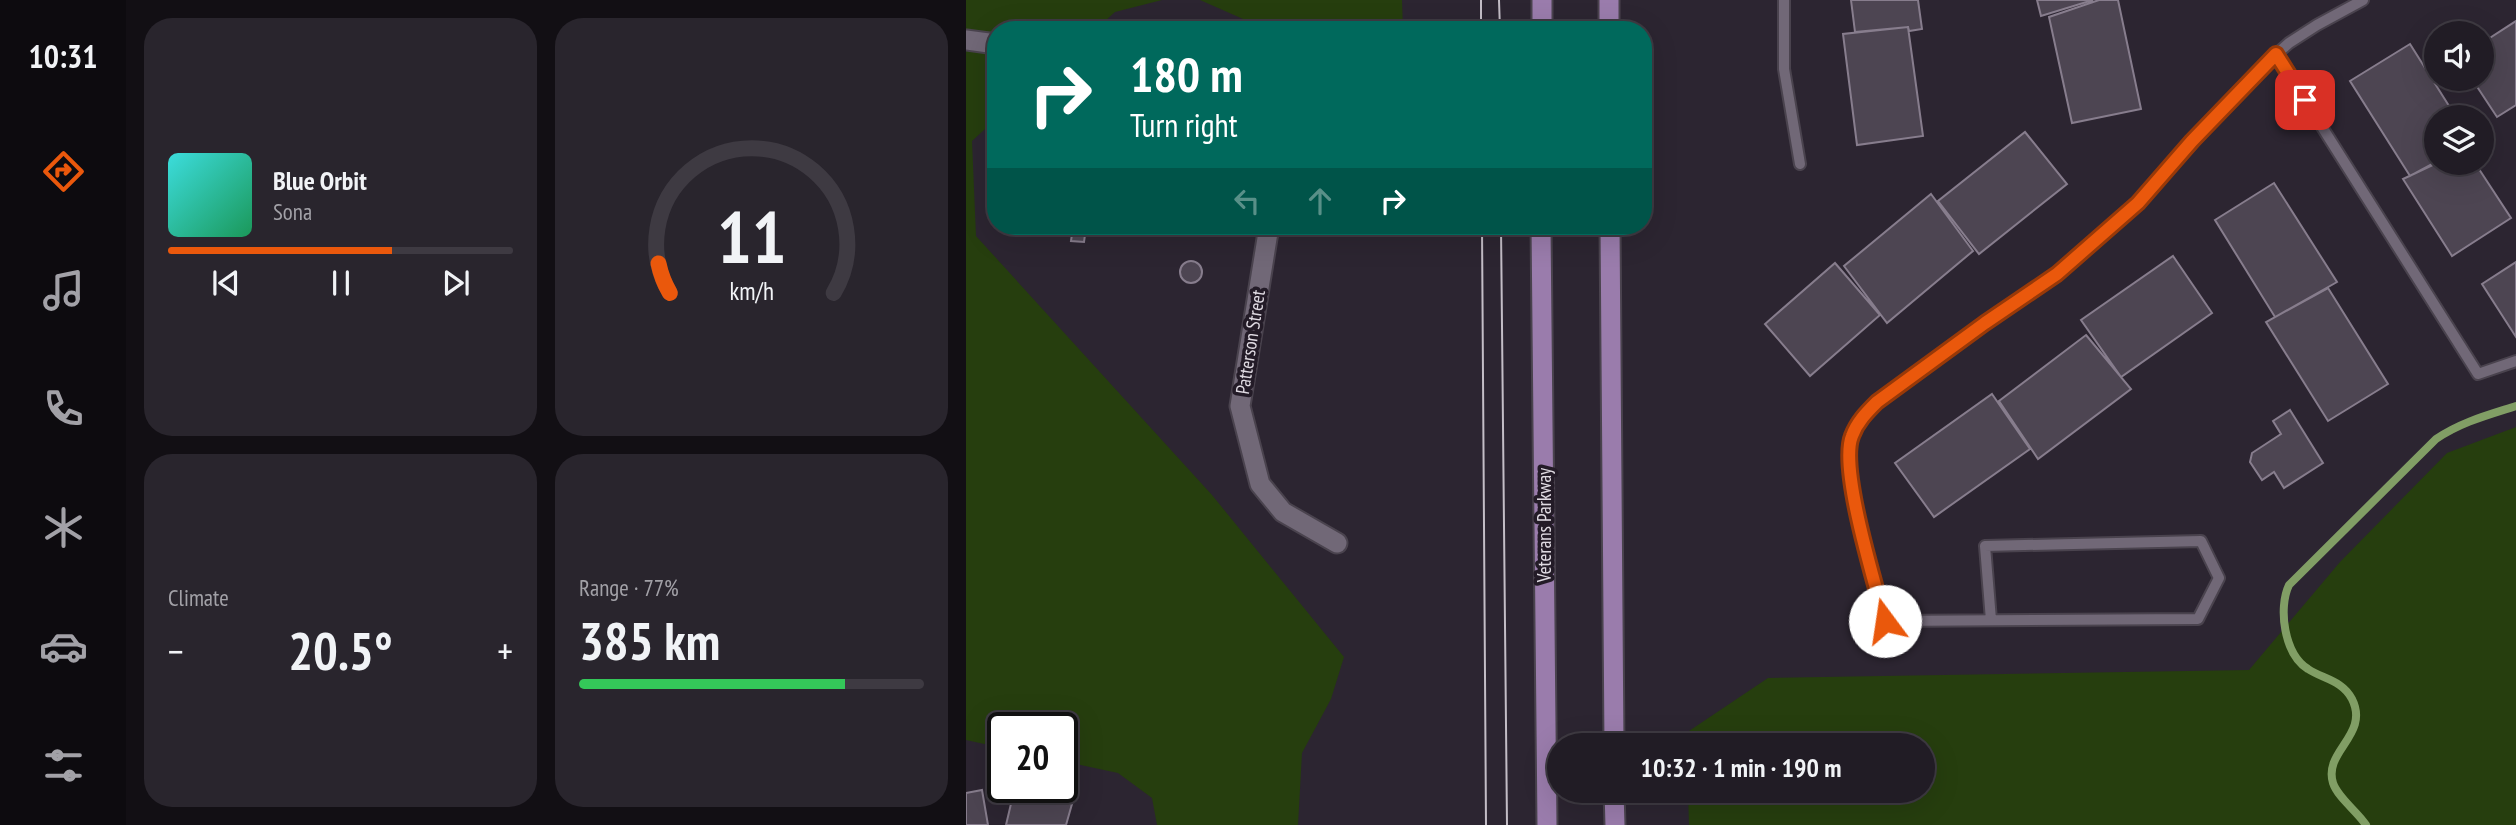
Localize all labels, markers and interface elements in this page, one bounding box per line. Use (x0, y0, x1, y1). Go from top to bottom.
map controls (2424, 21, 2494, 175)
button: sound (2424, 21, 2494, 91)
text: 10:31 (28, 35, 98, 77)
text: 180 m (1130, 42, 1243, 106)
icon: right (1015, 49, 1106, 140)
pin (2275, 70, 2335, 130)
icon: arrive (2286, 81, 2324, 119)
text: Turn right (1130, 104, 1238, 146)
button: layers (2424, 105, 2494, 175)
icon: directions (39, 147, 88, 196)
text: Blue Orbit (273, 164, 367, 197)
icon: left (1228, 182, 1266, 220)
icon: ahead (1301, 182, 1339, 220)
icon: right (1374, 182, 1412, 220)
text: 11 (717, 190, 786, 284)
text: Sona (273, 197, 312, 226)
icon: previous (207, 264, 245, 302)
icon: pause (322, 264, 360, 302)
icon: next (437, 264, 475, 302)
icon: music (39, 266, 88, 315)
text: km/h (729, 275, 774, 307)
street label: Patterson Street (1230, 287, 1270, 396)
icon: phone (39, 384, 88, 433)
street label: Veterans Parkway (1532, 467, 1556, 583)
icon: climate (39, 503, 88, 552)
text: Range · 77% (579, 573, 679, 602)
text: Climate (168, 583, 229, 612)
position arrow (1848, 584, 1922, 658)
text: 385 km (579, 607, 720, 674)
text: 20.5° (288, 617, 393, 684)
icon: car (39, 622, 88, 671)
text: − (168, 626, 184, 675)
text: + (497, 626, 513, 675)
speed limit sign: 20 (987, 712, 1078, 803)
icon: filters (39, 741, 88, 790)
text: 10:32 · 1 min · 190 m (1641, 751, 1841, 784)

